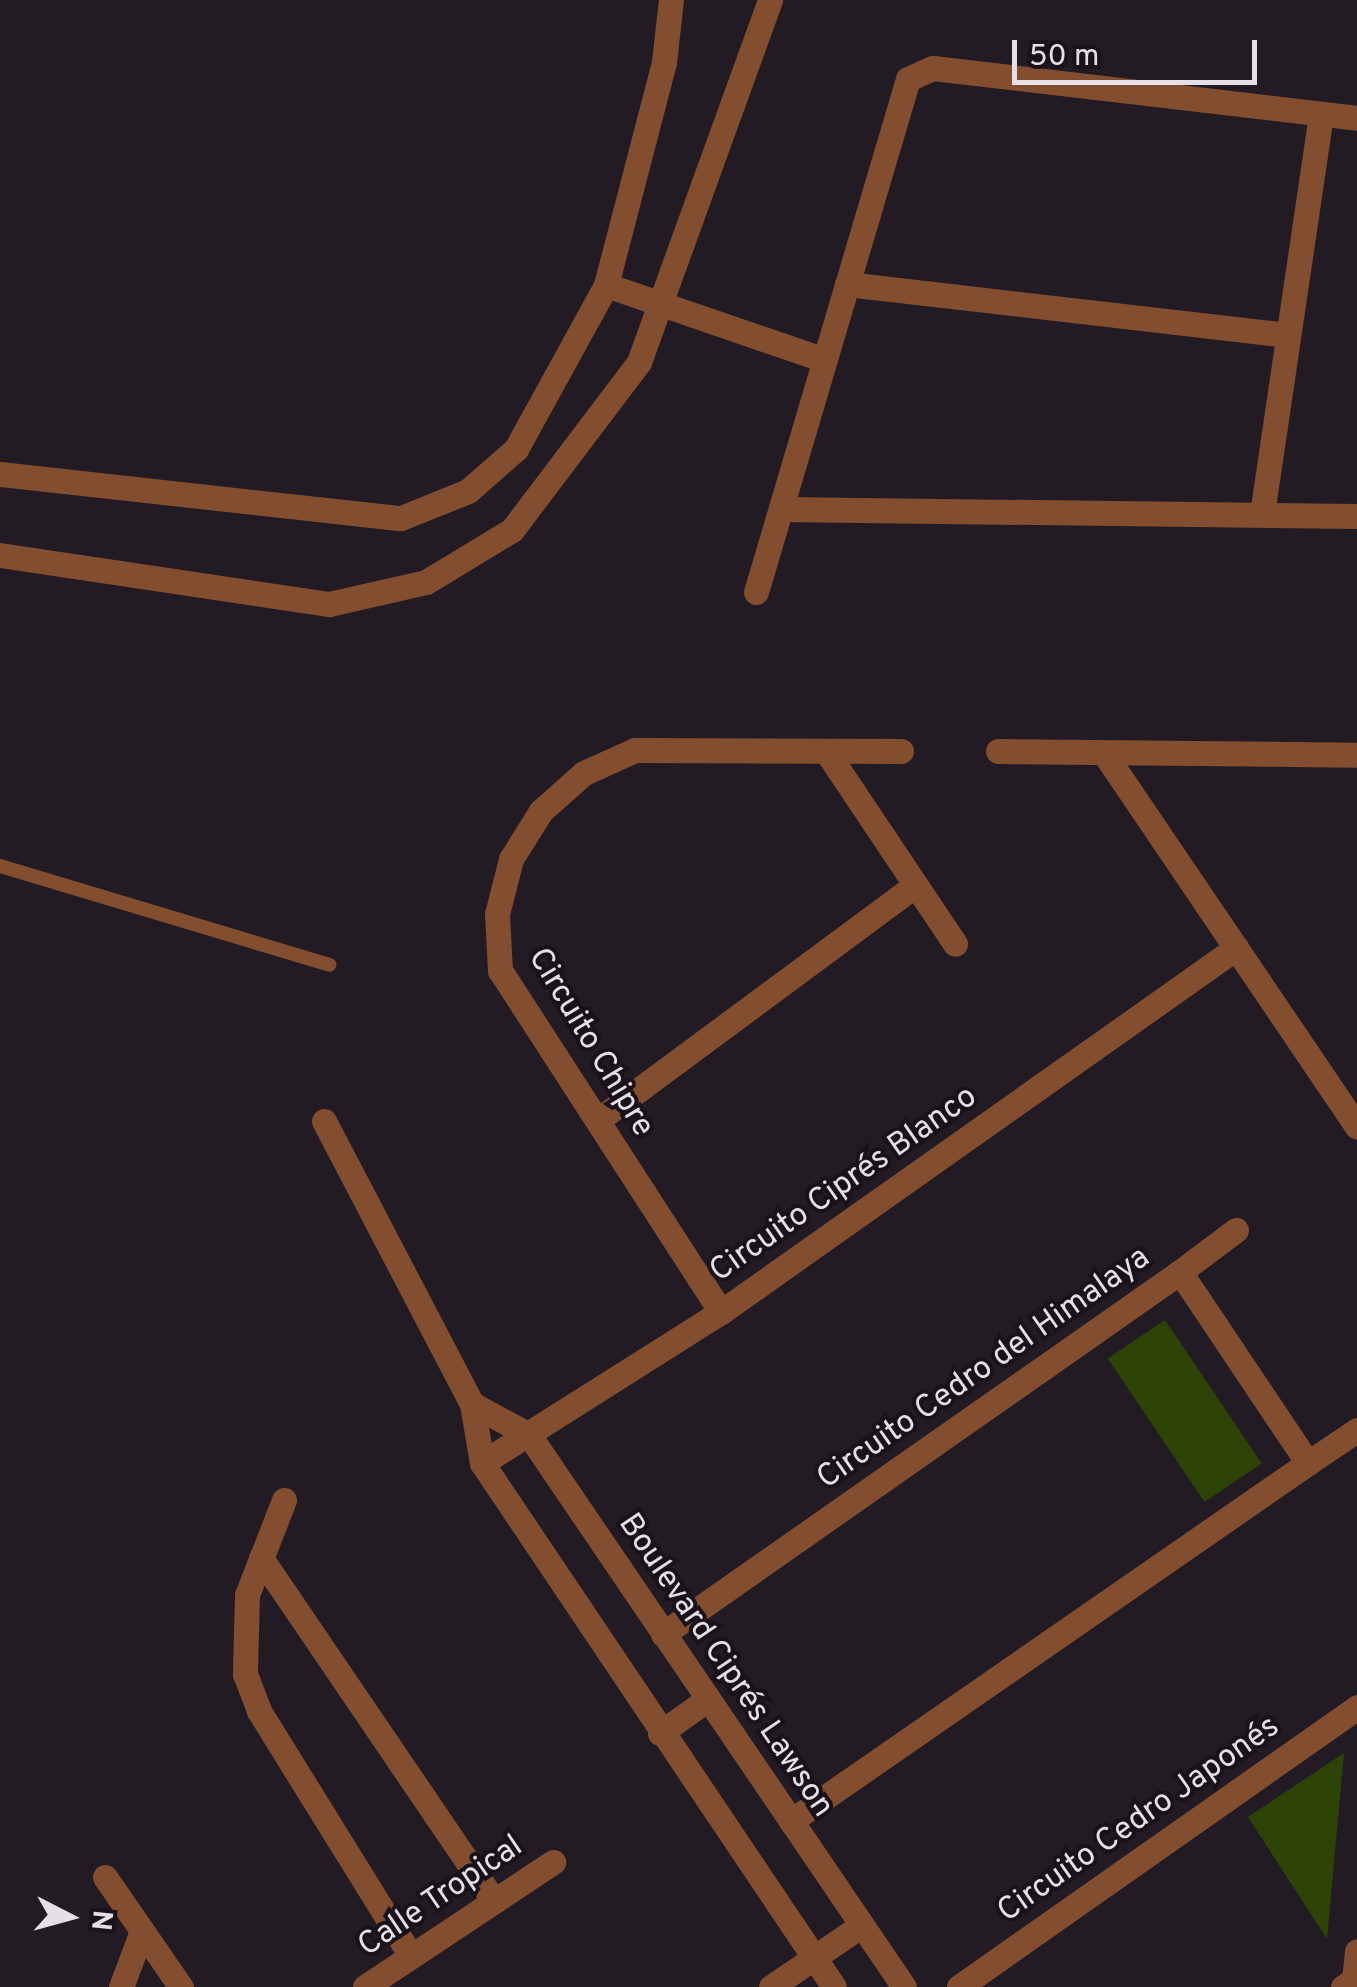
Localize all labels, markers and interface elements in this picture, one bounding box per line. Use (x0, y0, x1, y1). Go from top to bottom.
scale bar (1017, 20, 1262, 82)
text: 50 m (1029, 39, 1099, 76)
street label: Circuito Chipre (519, 942, 661, 1144)
street label: Circuito Ciprés Blanco (703, 1078, 985, 1292)
street label: Circuito Cedro del Himalaya (810, 1239, 1158, 1499)
street label: Boulevard Ciprés Lawson (609, 1507, 841, 1825)
street label: Circuito Cedro Japonés (991, 1708, 1287, 1932)
street label: Calle Tropical (351, 1828, 531, 1966)
north arrow (20, 1867, 120, 1967)
text: N (81, 1908, 119, 1932)

